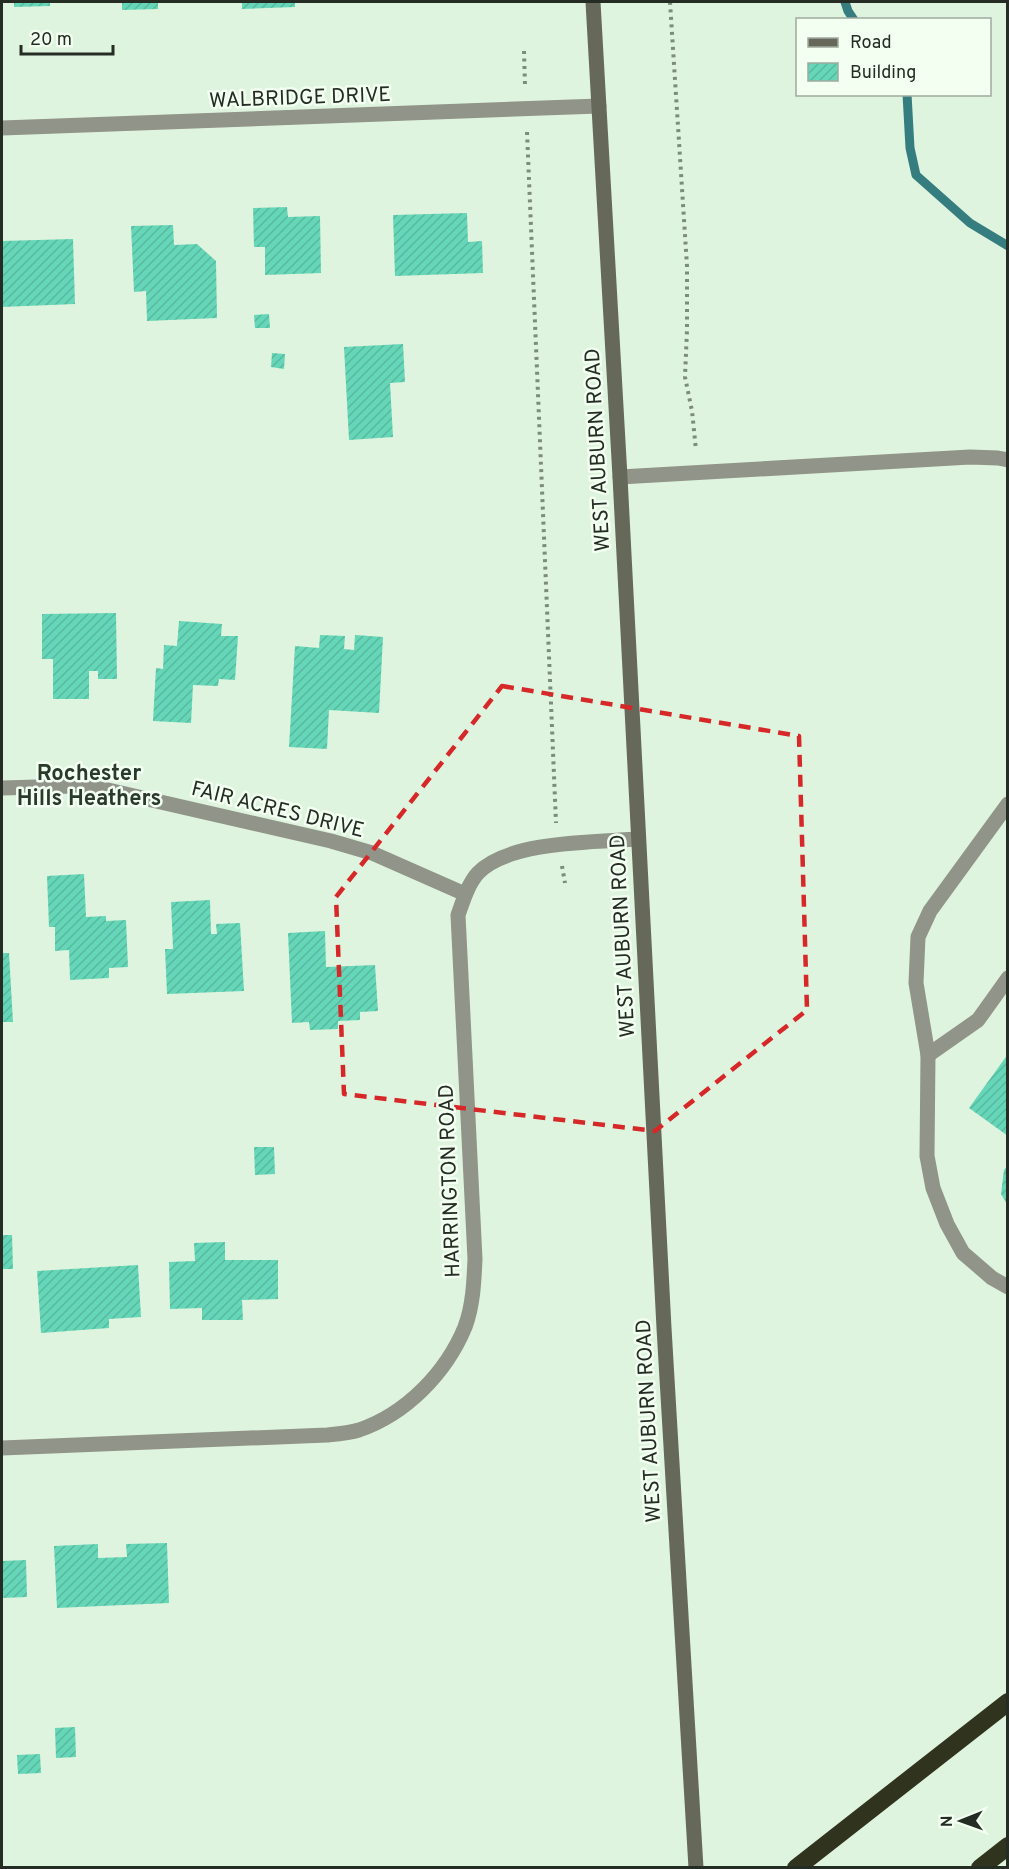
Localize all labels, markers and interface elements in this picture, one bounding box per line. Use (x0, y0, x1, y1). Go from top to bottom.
scale bar (21, 18, 112, 56)
legend (796, 18, 991, 96)
text: 20 m (30, 29, 72, 52)
text: Road (850, 32, 892, 55)
text: Building (850, 62, 916, 85)
street label: WALBRIDGE DRIVE (209, 82, 391, 115)
street label: WEST AUBURN ROAD (580, 348, 617, 552)
district label: Rochester Hills Heathers (17, 761, 161, 813)
street label: FAIR ACRES DRIVE (188, 776, 367, 845)
street label: WEST AUBURN ROAD (605, 834, 642, 1038)
street label: HARRINGTON ROAD (434, 1084, 467, 1278)
street label: WEST AUBURN ROAD (631, 1319, 668, 1523)
north arrow (931, 1791, 991, 1851)
text: N (938, 1815, 958, 1827)

